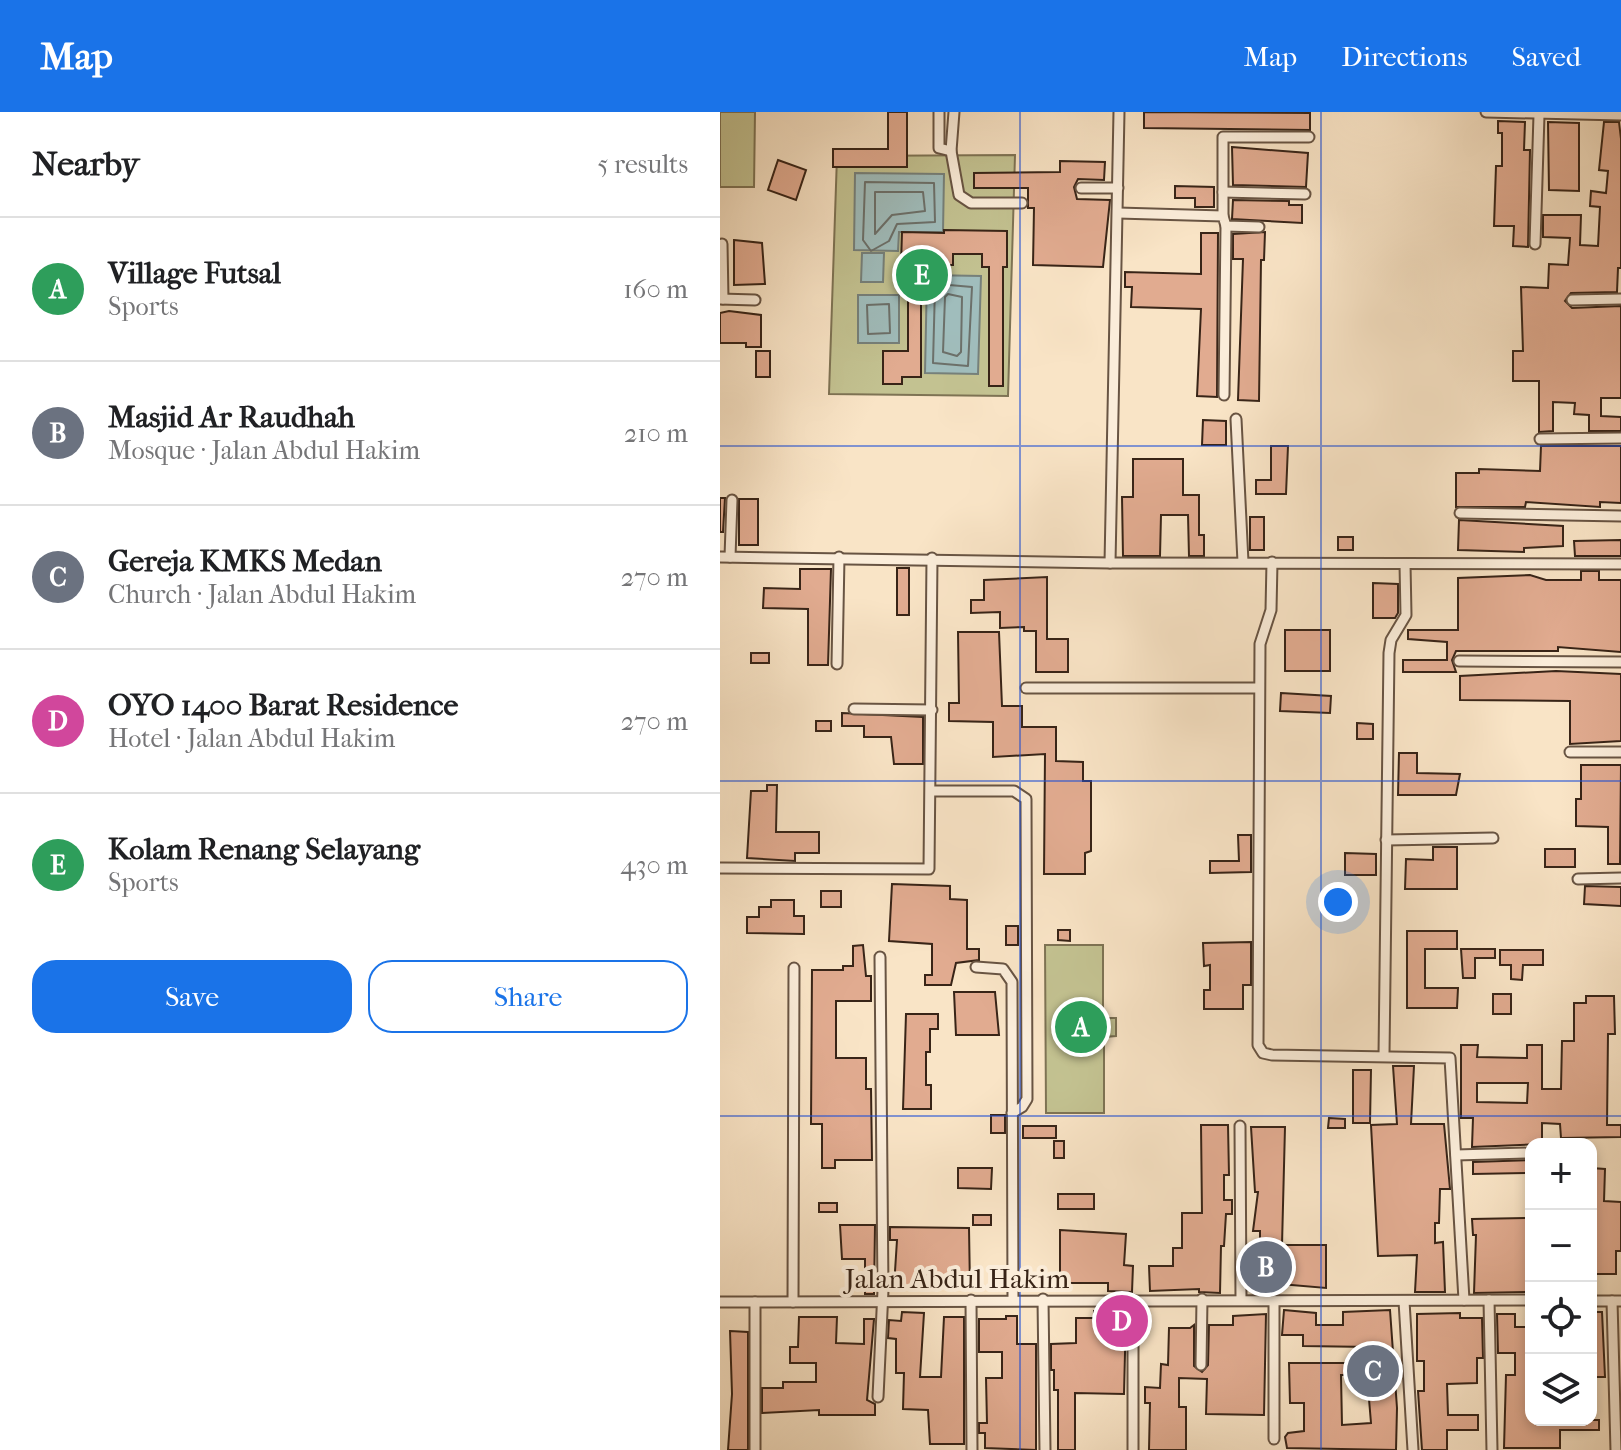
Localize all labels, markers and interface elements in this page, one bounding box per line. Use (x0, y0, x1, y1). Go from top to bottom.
text: Map (40, 34, 113, 79)
text: Map (1244, 40, 1297, 73)
text: Directions (1341, 40, 1468, 73)
text: Saved (1512, 40, 1581, 73)
text: Nearby (32, 144, 139, 184)
text: 5 results (597, 149, 688, 180)
pin: E (896, 245, 948, 305)
text: Village Futsal (108, 256, 281, 291)
text: A (50, 274, 66, 305)
text: 160 m (623, 274, 688, 305)
text: Sports (108, 291, 179, 322)
text: Masjid Ar Raudhah (108, 400, 355, 435)
text: B (50, 418, 66, 449)
text: 210 m (624, 418, 688, 449)
text: Mosque · Jalan Abdul Hakim (108, 435, 420, 466)
text: Gereja KMKS Medan (108, 544, 382, 579)
text: C (49, 562, 67, 593)
text: 270 m (621, 562, 688, 593)
text: Church · Jalan Abdul Hakim (108, 579, 416, 610)
text: OYO 1400 Barat Residence (108, 688, 458, 723)
text: D (48, 706, 68, 737)
text: 270 m (621, 706, 688, 737)
text: Hotel · Jalan Abdul Hakim (108, 723, 395, 754)
text: Kolam Renang Selayang (108, 832, 420, 867)
text: E (50, 850, 66, 881)
text: 430 m (620, 850, 688, 881)
text: Sports (108, 867, 179, 898)
your location (1318, 882, 1358, 922)
button: Save (32, 960, 352, 1033)
button: Share (368, 960, 688, 1033)
pin: A (1055, 997, 1107, 1057)
map controls (1525, 1138, 1597, 1426)
button: + (1525, 1138, 1597, 1210)
button: − (1525, 1210, 1597, 1282)
pin: B (1240, 1237, 1292, 1297)
street label: Jalan Abdul Hakim (843, 1262, 1070, 1295)
button: locate (1525, 1282, 1597, 1354)
pin: D (1096, 1291, 1148, 1351)
pin: C (1347, 1341, 1399, 1401)
button: layers (1525, 1354, 1597, 1426)

